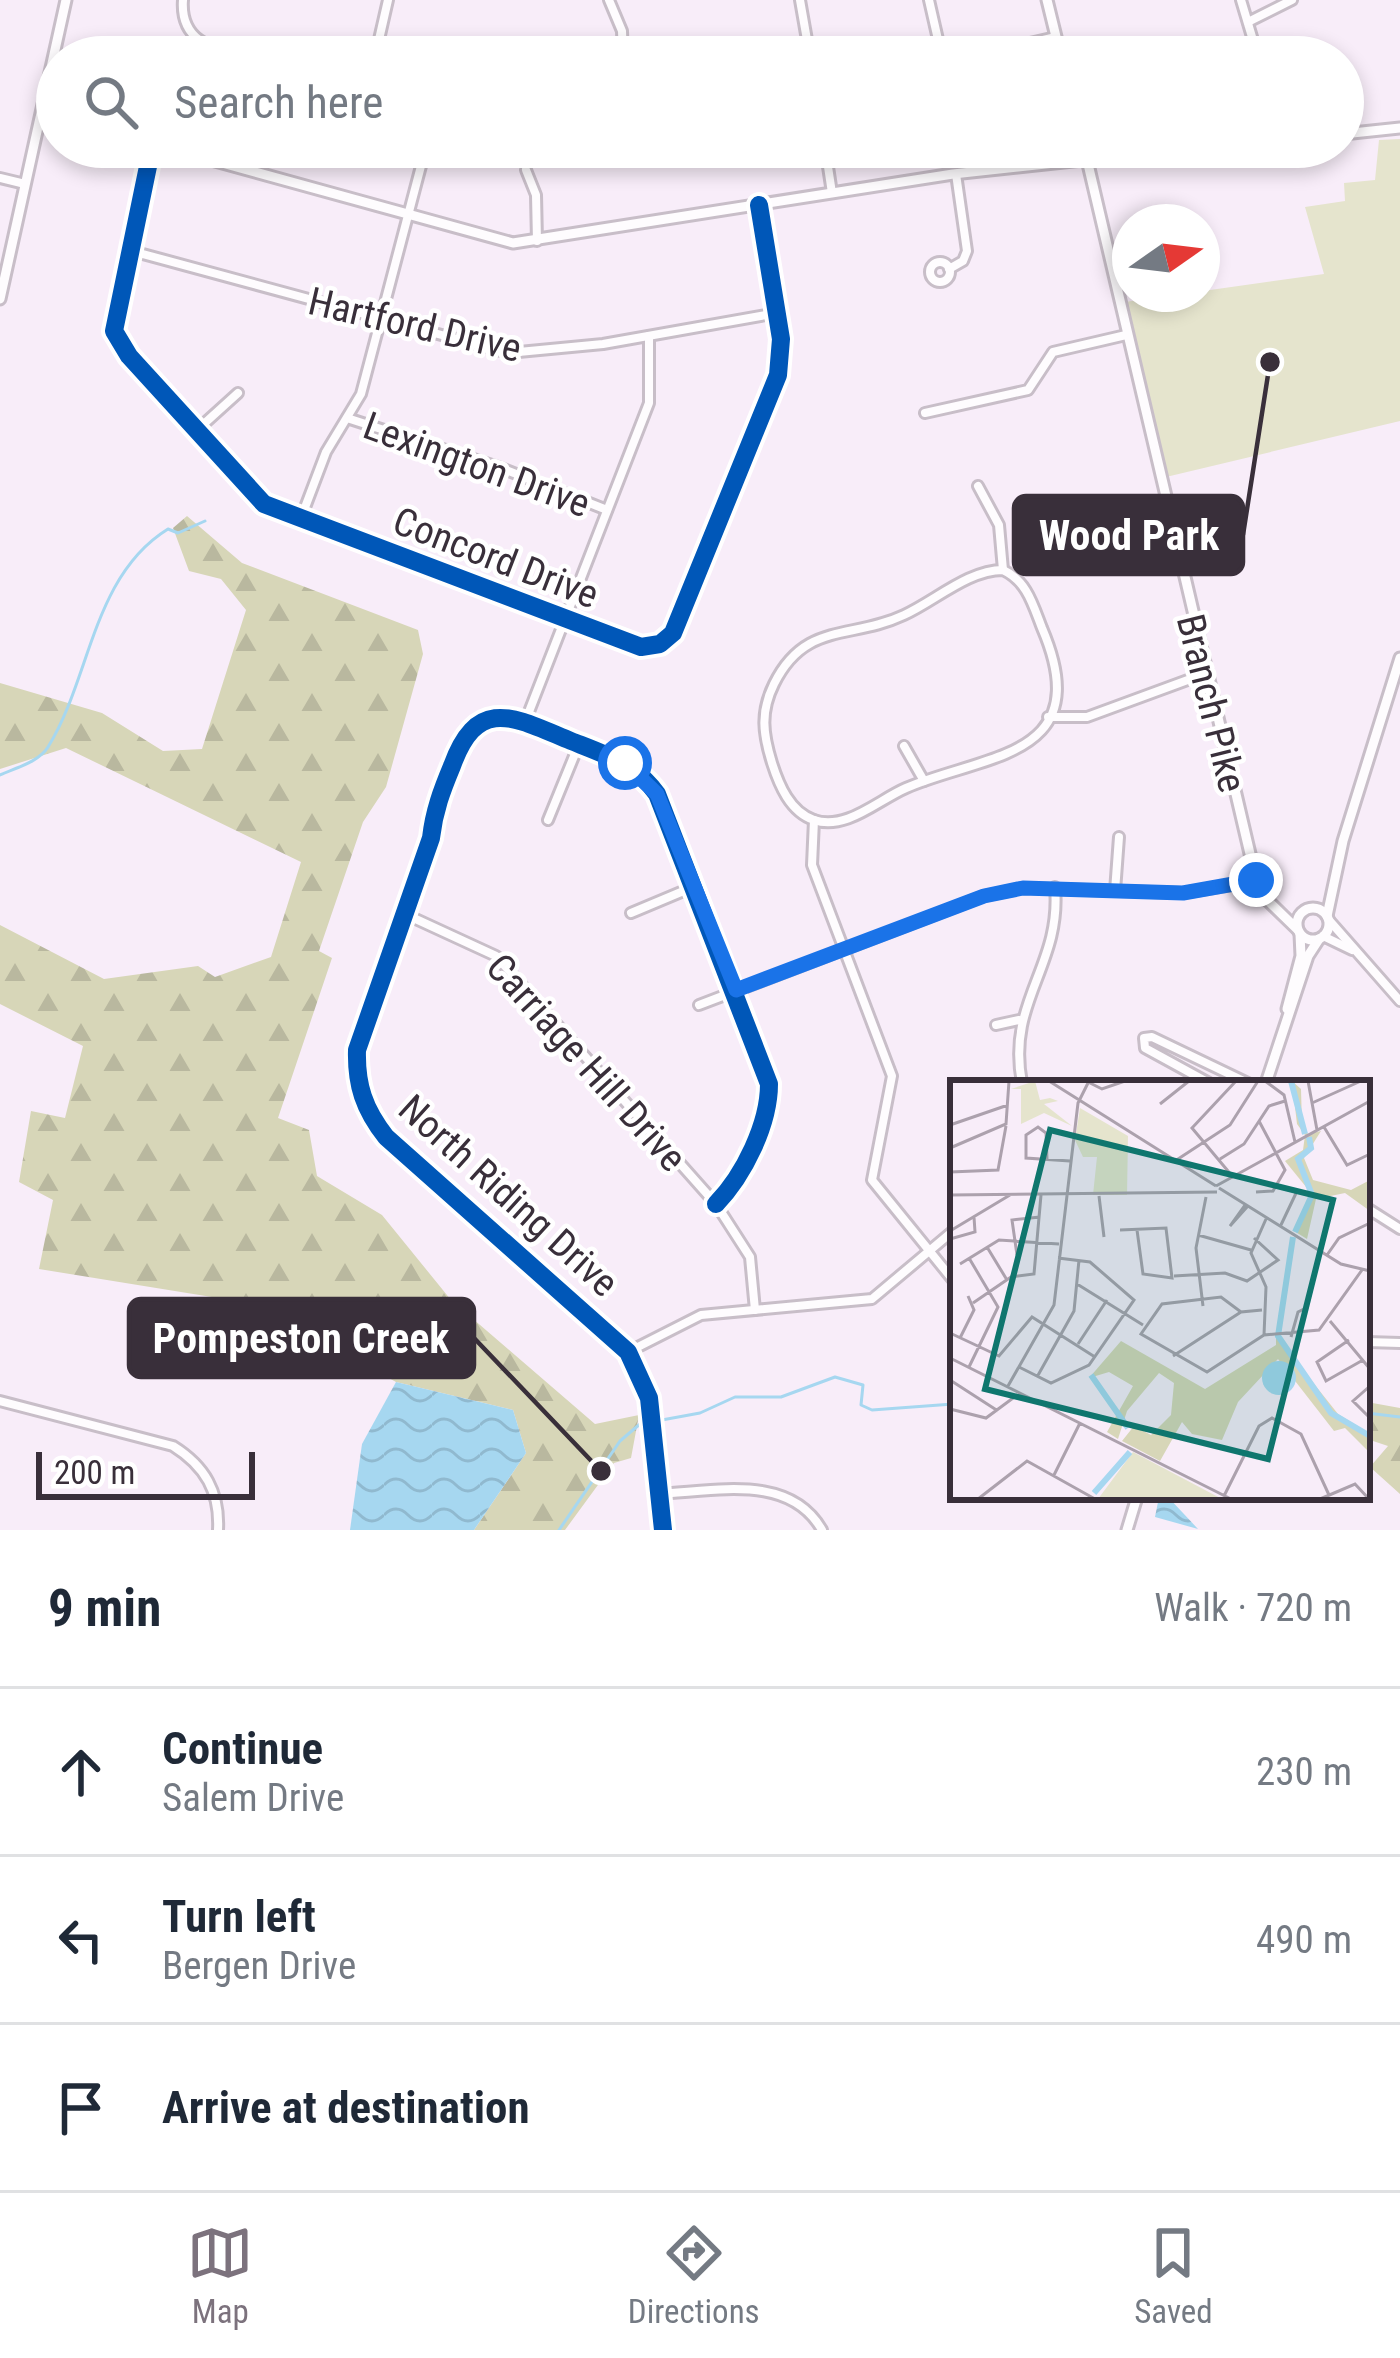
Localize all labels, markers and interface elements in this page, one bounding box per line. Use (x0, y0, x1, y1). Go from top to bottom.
search box (36, 36, 1364, 168)
icon: search (78, 69, 144, 135)
text: Search here (174, 76, 383, 129)
north arrow (1112, 204, 1220, 312)
street label: Hartford Drive (304, 278, 526, 372)
street label: Lexington Drive (357, 403, 596, 527)
callout: Wood Park (1014, 496, 1243, 574)
street label: Concord Drive (387, 498, 605, 618)
text: Wood Park (1039, 511, 1220, 560)
street label: Branch Pike (1167, 609, 1255, 797)
route start (598, 736, 652, 790)
route end (1229, 853, 1283, 907)
street label: Carriage Hill Drive (477, 945, 696, 1181)
inset map (950, 1080, 1370, 1500)
street label: North Riding Drive (389, 1085, 627, 1306)
callout: Pompeston Creek (129, 1299, 474, 1377)
text: Pompeston Creek (153, 1314, 450, 1363)
scale bar (36, 1446, 255, 1499)
text: 200 m (54, 1453, 135, 1492)
text: 9 min (48, 1579, 161, 1638)
text: Walk · 720 m (1154, 1585, 1352, 1631)
text: Continue (162, 1722, 323, 1775)
icon: ahead (48, 1739, 114, 1805)
text: 230 m (1256, 1749, 1352, 1795)
text: Salem Drive (162, 1775, 344, 1821)
text: Turn left (162, 1890, 316, 1943)
icon: left (48, 1907, 114, 1973)
text: 490 m (1256, 1917, 1352, 1963)
text: Bergen Drive (162, 1943, 356, 1989)
icon: arrive (48, 2075, 114, 2141)
text: Arrive at destination (162, 2081, 530, 2134)
tab: Map (187, 2220, 253, 2331)
tab: Directions (628, 2220, 760, 2331)
tab: Saved (1134, 2220, 1213, 2331)

